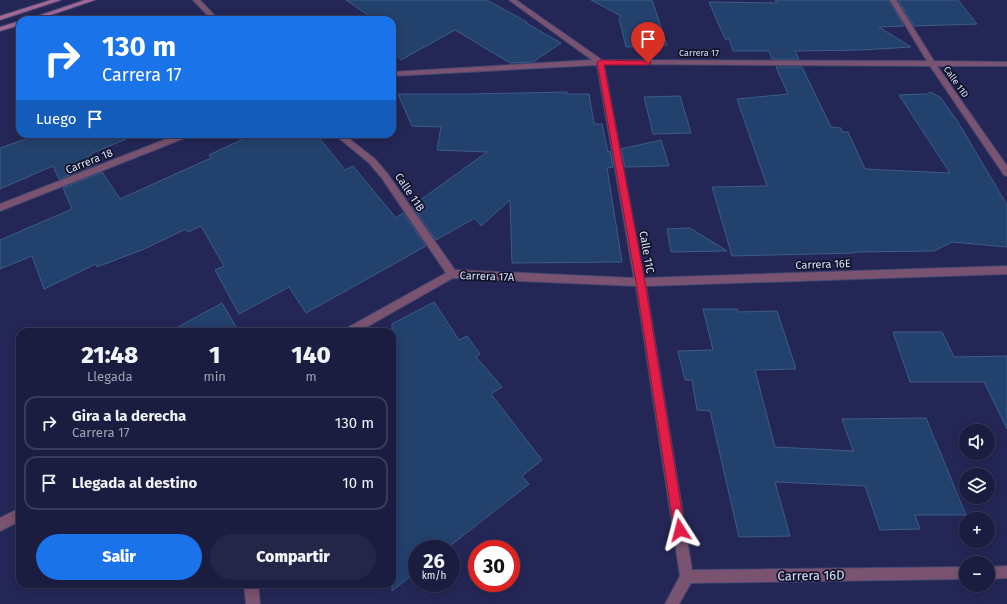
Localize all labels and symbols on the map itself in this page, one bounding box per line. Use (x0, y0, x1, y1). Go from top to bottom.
pin (631, 22, 665, 63)
street label: Carrera 17 (679, 48, 719, 58)
street label: Calle 11D (942, 64, 970, 100)
street label: Carrera 18 (64, 146, 115, 177)
street label: Calle 11B (392, 171, 427, 214)
street label: Calle 11C (636, 230, 657, 274)
street label: Carrera 16E (795, 257, 851, 272)
street label: Carrera 17A (459, 269, 515, 284)
position arrow (659, 509, 701, 551)
speed limit sign: 30 (468, 540, 520, 592)
street label: Carrera 16D (777, 567, 845, 584)

